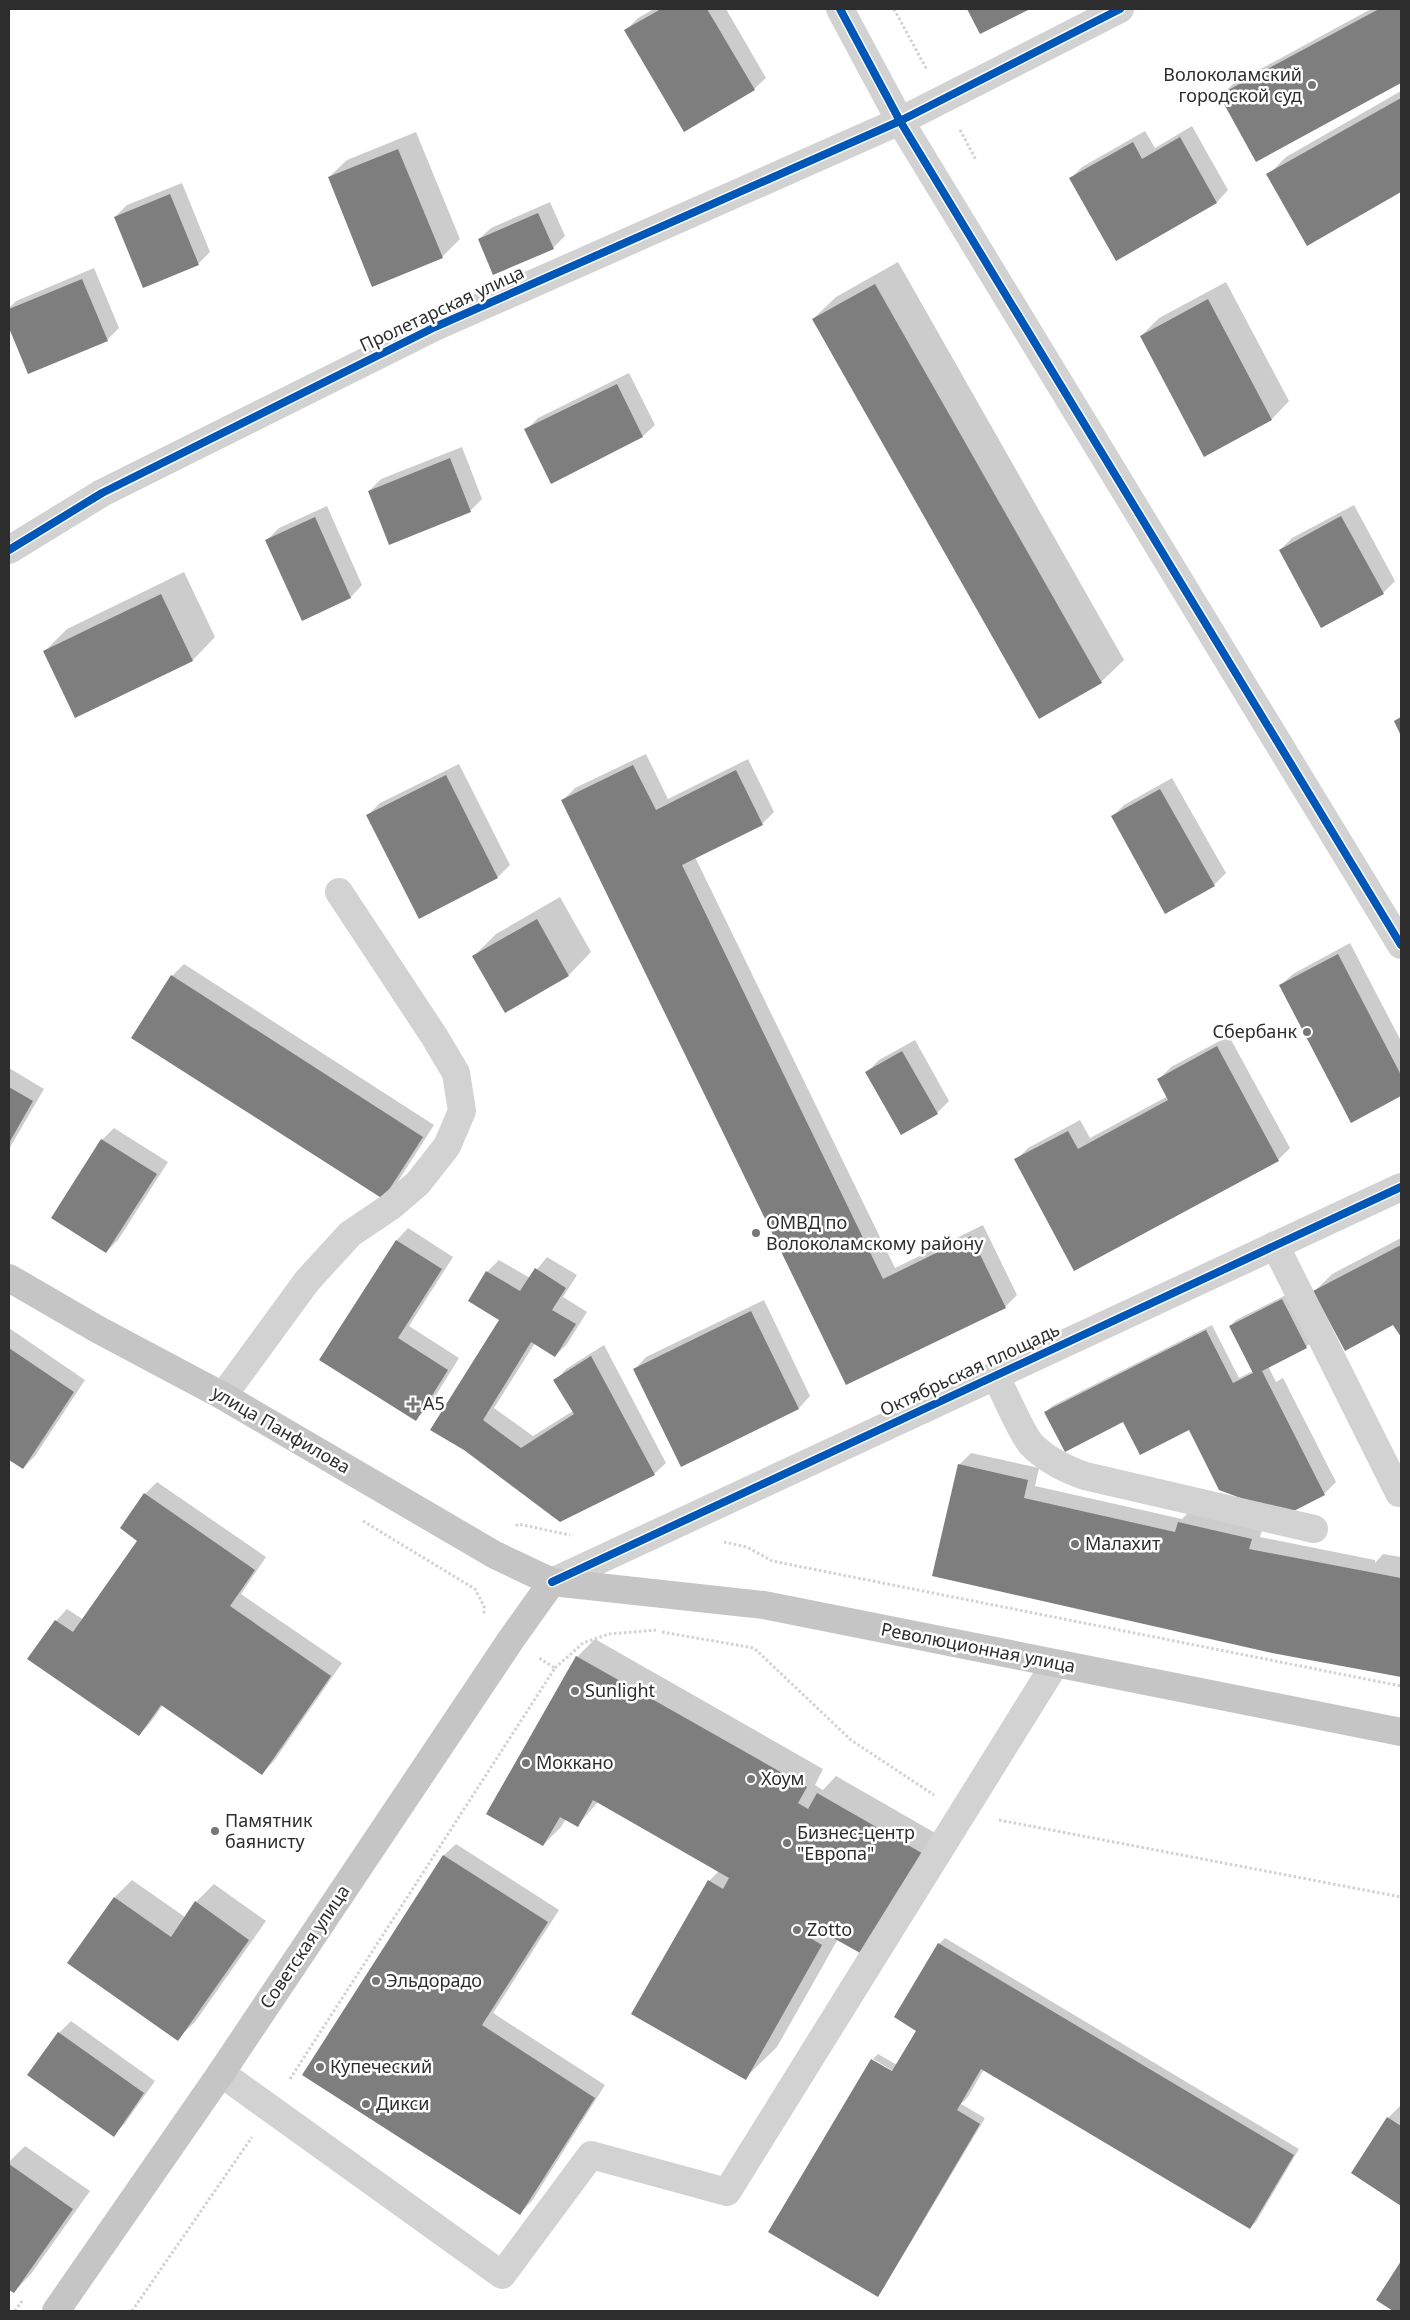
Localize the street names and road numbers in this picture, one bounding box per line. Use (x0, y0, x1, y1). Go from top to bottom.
street label: Пролетарская улица (356, 259, 528, 357)
street label: Октябрьская площадь (876, 1317, 1063, 1421)
street label: улица Панфилова (208, 1380, 355, 1478)
street label: Революционная улица (879, 1616, 1077, 1678)
street label: Советская улица (254, 1880, 355, 2013)

